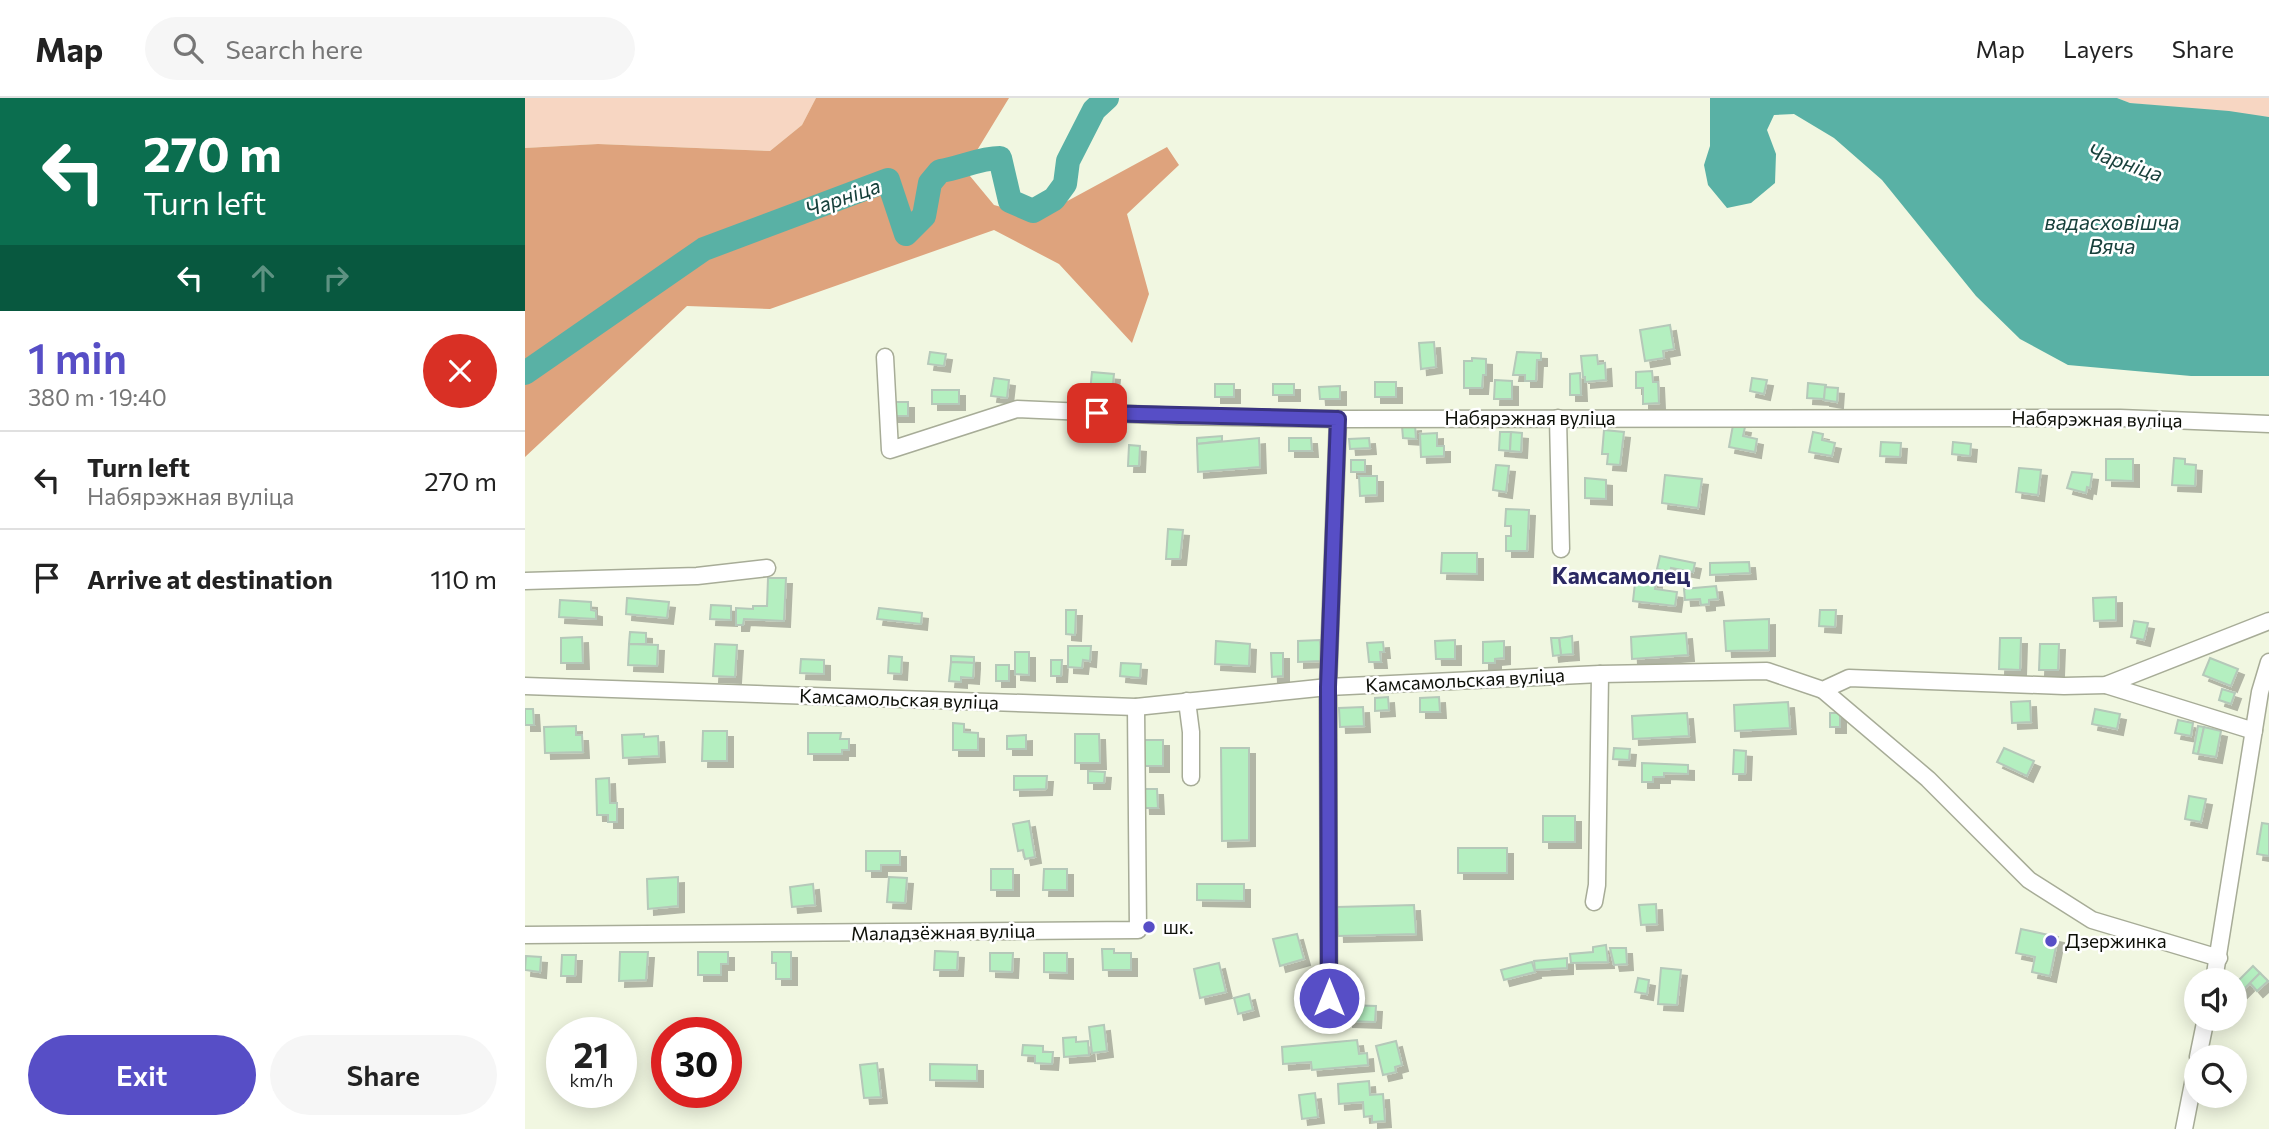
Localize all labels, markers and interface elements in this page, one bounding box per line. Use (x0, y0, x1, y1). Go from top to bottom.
search box (145, 17, 635, 80)
text: Map (35, 28, 103, 69)
icon: search (169, 29, 207, 67)
text: Search here (225, 33, 363, 64)
text: Map (1976, 34, 2025, 63)
text: Layers (2063, 34, 2134, 63)
text: Share (2172, 34, 2234, 63)
text: 270 m (143, 122, 282, 182)
icon: left (28, 126, 119, 217)
water label: Чарніца (2085, 137, 2166, 186)
water label: Чарніца (802, 172, 883, 221)
text: Turn left (143, 182, 267, 222)
water label: вадасховішча Вяча (2045, 209, 2180, 258)
icon: left (171, 259, 209, 297)
icon: ahead (244, 259, 282, 297)
icon: right (317, 259, 355, 297)
text: 1 min (28, 331, 127, 383)
button: close (423, 334, 497, 408)
text: 380 m · 19:40 (28, 383, 167, 411)
pin (1067, 383, 1127, 443)
icon: arrive (1078, 394, 1116, 432)
street label: Набярэжная вуліца (1444, 406, 1616, 429)
street label: Набярэжная вуліца (2011, 406, 2183, 431)
text: Turn left (87, 451, 190, 482)
icon: left (28, 461, 66, 499)
text: 270 m (424, 465, 497, 496)
text: Набярэжная вуліца (87, 482, 294, 510)
icon: arrive (28, 559, 66, 597)
district label: Камсамолец (1552, 561, 1690, 589)
text: Arrive at destination (87, 563, 333, 594)
text: 110 m (430, 563, 497, 594)
street label: Камсамольская вуліца (1365, 663, 1565, 696)
street label: Камсамольская вуліца (799, 684, 999, 713)
place label: шк. (1163, 915, 1193, 938)
street label: Маладзёжная вуліца (851, 918, 1035, 945)
marker: шк. (1141, 919, 1157, 935)
place label: Дзержинка (2065, 929, 2167, 952)
marker: Дзержинка (2043, 933, 2059, 949)
position arrow (1292, 961, 1366, 1035)
map controls (2184, 968, 2247, 1108)
button: sound (2184, 968, 2247, 1031)
speed limit sign: 30 (651, 1017, 742, 1108)
text: 21 (574, 1032, 609, 1075)
button: Exit (28, 1035, 256, 1115)
button: Share (270, 1035, 497, 1115)
button: search (2184, 1045, 2247, 1108)
text: km/h (570, 1069, 613, 1091)

